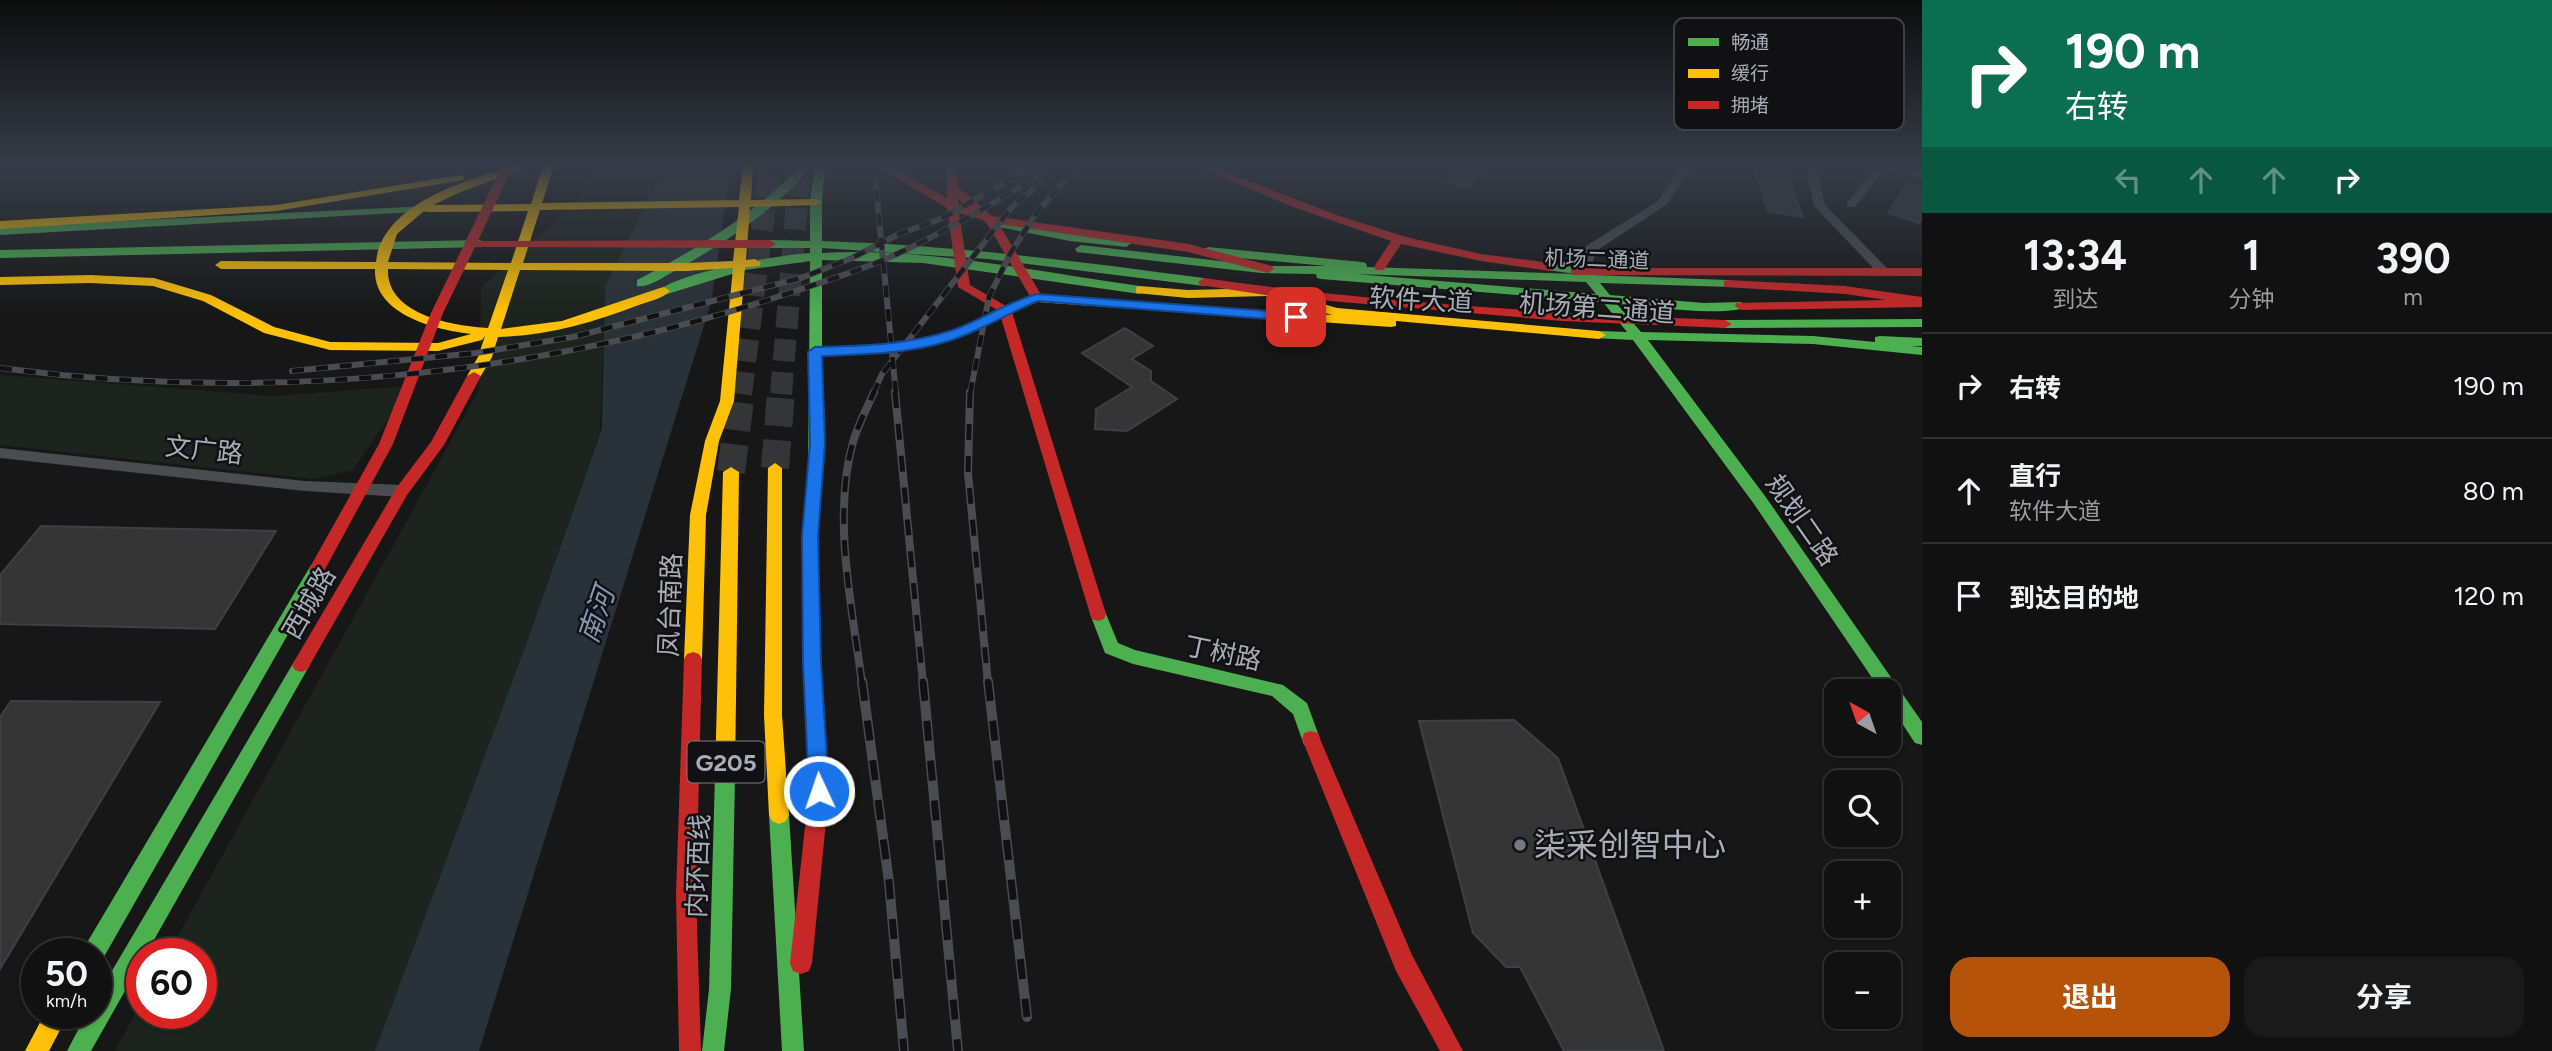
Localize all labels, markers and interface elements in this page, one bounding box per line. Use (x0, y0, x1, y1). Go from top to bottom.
legend (1674, 18, 1904, 130)
text: 190 m (2065, 21, 2200, 80)
icon: right (1950, 28, 2041, 119)
text: 畅通 (1731, 31, 1769, 54)
text: 缓行 (1731, 62, 1769, 85)
text: 右转 (2065, 88, 2129, 126)
text: 拥堵 (1731, 94, 1769, 117)
icon: left (2109, 161, 2147, 199)
icon: ahead (2182, 161, 2220, 199)
icon: ahead (2255, 161, 2293, 199)
icon: right (2328, 161, 2366, 199)
text: 13:34 (2023, 230, 2127, 281)
text: 1 (2242, 230, 2260, 281)
text: 390 (2376, 233, 2451, 284)
street label: 机场二通道 (1544, 245, 1650, 273)
street label: 软件大道 (1368, 281, 1474, 319)
text: m (2403, 283, 2423, 311)
text: 到达 (2052, 285, 2098, 313)
text: 分钟 (2228, 285, 2274, 313)
pin (1266, 287, 1326, 347)
street label: 机场第二通道 (1518, 287, 1676, 329)
icon: arrive (1277, 298, 1315, 336)
icon: right (1950, 367, 1988, 405)
text: 190 m (2453, 370, 2524, 402)
text: 右转 (2009, 372, 2061, 404)
street label: 文广路 (164, 430, 244, 470)
text: 直行 (2009, 460, 2061, 492)
street label: 规划二路 (1759, 468, 1845, 572)
icon: ahead (1950, 472, 1988, 510)
text: 80 m (2463, 475, 2524, 507)
text: 软件大道 (2009, 497, 2101, 525)
street label: 凤台南路 (652, 552, 688, 658)
street label: 西城路 (276, 561, 342, 645)
icon: arrive (1950, 577, 1988, 615)
water label: 南河 (571, 578, 623, 647)
text: 120 m (2454, 580, 2524, 612)
text: 到达目的地 (2009, 582, 2139, 614)
street label: 丁树路 (1182, 629, 1264, 677)
north arrow (1824, 679, 1900, 756)
map controls (1824, 679, 1901, 1029)
road number: G205 (688, 742, 764, 782)
position arrow (782, 754, 856, 828)
button: search (1824, 770, 1901, 847)
street label: 内环西线 (680, 813, 716, 919)
place label: 柒采创智中心 (1534, 826, 1726, 864)
marker: 柒采创智中心 (1512, 837, 1528, 853)
button: + (1824, 861, 1901, 938)
speed limit sign: 60 (126, 938, 217, 1029)
button: − (1824, 952, 1901, 1029)
text: 50 (45, 953, 88, 995)
button: 退出 (1950, 957, 2230, 1037)
button: 分享 (2244, 957, 2524, 1037)
text: km/h (46, 990, 87, 1012)

